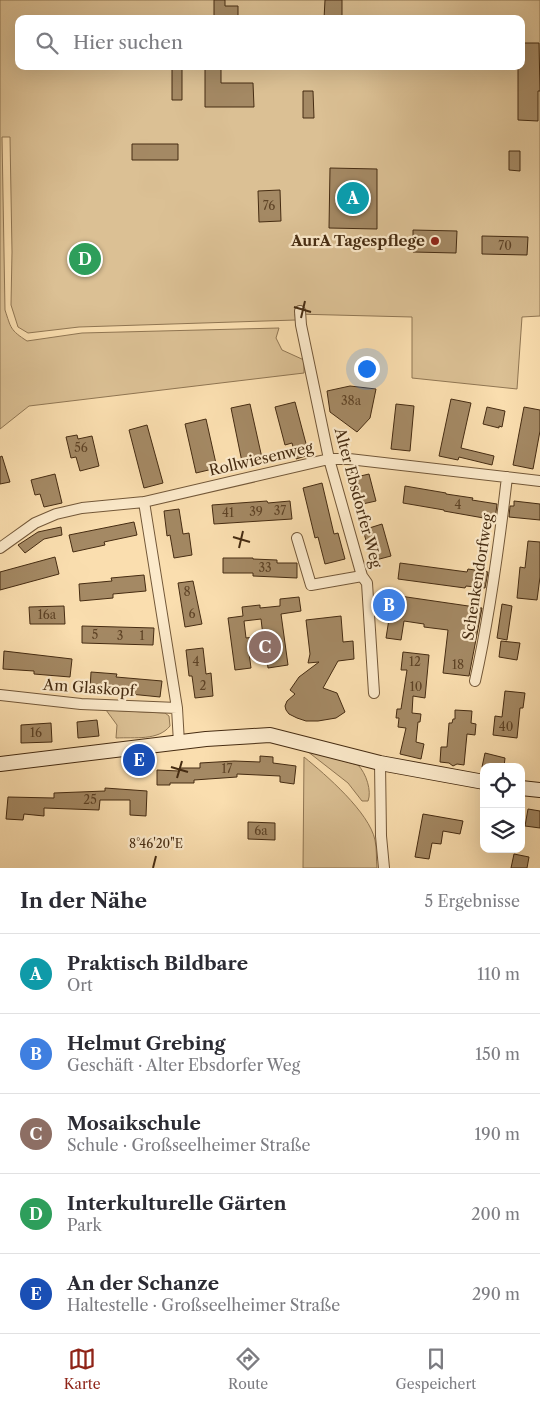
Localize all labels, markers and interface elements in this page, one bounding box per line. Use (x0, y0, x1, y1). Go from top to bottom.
search box (15, 15, 525, 70)
icon: search (33, 29, 61, 57)
text: Hier suchen (73, 31, 183, 54)
pin: A (337, 179, 369, 217)
house number: 76 (263, 198, 275, 213)
place label: AurA Tagespflege (290, 231, 425, 250)
marker: AurA Tagespflege (429, 235, 441, 247)
house number: 70 (498, 238, 512, 253)
pin: D (69, 240, 101, 278)
your location (354, 356, 380, 382)
house number: 38a (341, 393, 362, 408)
street label: Alter Ebsdorfer Weg (330, 425, 386, 570)
street label: Rollwiesenweg (207, 437, 315, 480)
house number: 56 (74, 440, 88, 455)
house number: 4 (455, 497, 462, 512)
house number: 37 (274, 503, 286, 518)
house number: 39 (249, 504, 263, 519)
house number: 41 (222, 505, 234, 520)
street label: Schenkendorfweg (458, 512, 497, 642)
house number: 33 (258, 560, 272, 575)
house number: 8 (183, 584, 191, 599)
pin: B (373, 586, 405, 624)
house number: 6 (188, 606, 196, 621)
house number: 16a (38, 607, 57, 622)
house number: 5 (92, 627, 98, 642)
house number: 3 (117, 628, 123, 643)
house number: 1 (139, 628, 145, 643)
pin: C (249, 628, 281, 666)
house number: 4 (193, 654, 200, 669)
house number: 12 (409, 654, 421, 669)
house number: 18 (452, 657, 464, 672)
street label: Am Glaskopf (42, 675, 137, 700)
house number: 2 (200, 678, 207, 693)
house number: 10 (410, 679, 422, 694)
house number: 40 (499, 719, 513, 734)
house number: 16 (30, 725, 42, 740)
pin: E (123, 741, 155, 779)
house number: 17 (222, 761, 233, 776)
map controls (480, 763, 525, 853)
button: locate (480, 763, 525, 808)
house number: 25 (83, 792, 97, 807)
button: layers (480, 808, 525, 853)
house number: 6a (254, 823, 268, 838)
text: 8°46'20"E (129, 836, 183, 851)
text: In der Nähe (20, 888, 147, 913)
text: 5 Ergebnisse (425, 891, 520, 911)
text: Praktisch Bildbare (67, 952, 248, 975)
text: A (30, 964, 42, 984)
text: 110 m (477, 964, 520, 984)
text: Ort (67, 975, 93, 995)
text: Helmut Grebing (67, 1032, 226, 1055)
text: B (30, 1044, 42, 1064)
text: 150 m (475, 1044, 520, 1064)
text: Geschäft · Alter Ebsdorfer Weg (67, 1055, 300, 1075)
text: Mosaikschule (67, 1112, 201, 1135)
text: C (30, 1124, 42, 1144)
text: 190 m (475, 1124, 520, 1144)
text: Schule · Großseelheimer Straße (67, 1135, 310, 1155)
text: Interkulturelle Gärten (67, 1192, 287, 1215)
text: D (29, 1204, 43, 1224)
text: 200 m (471, 1204, 520, 1224)
text: Park (67, 1215, 102, 1235)
text: An der Schanze (67, 1272, 219, 1295)
text: E (30, 1284, 42, 1304)
text: 290 m (472, 1284, 520, 1304)
text: Haltestelle · Großseelheimer Straße (67, 1295, 340, 1315)
tab: Karte (64, 1345, 101, 1393)
tab: Route (228, 1345, 268, 1393)
tab: Gespeichert (396, 1345, 476, 1393)

